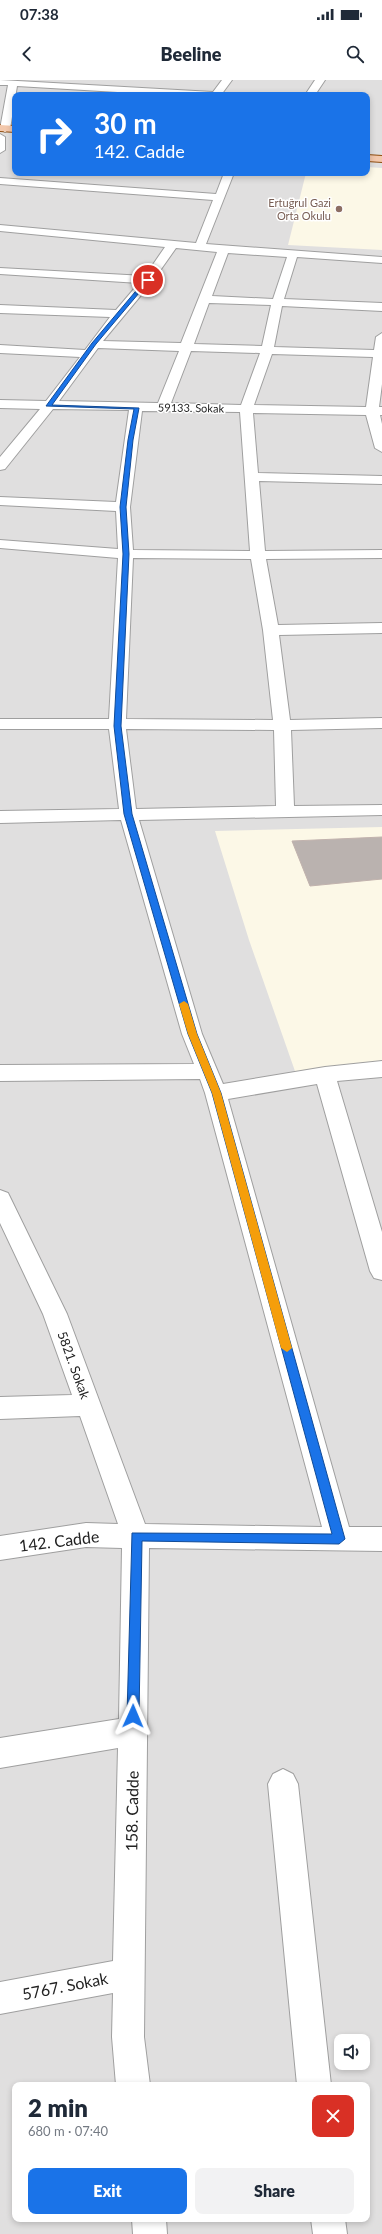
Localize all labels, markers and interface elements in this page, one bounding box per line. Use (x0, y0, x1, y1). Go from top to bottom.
text: 07:38 (20, 5, 59, 23)
icon: back (16, 43, 38, 65)
text: Beeline (161, 43, 221, 65)
icon: search (344, 43, 366, 65)
text: 30 m (94, 106, 157, 140)
icon: right (28, 108, 80, 160)
text: 142. Cadde (94, 140, 185, 162)
place label: Ertuğrul Gazi Orta Okulu (268, 196, 331, 222)
marker: Ertuğrul Gazi Orta Okulu (334, 204, 344, 214)
pin (131, 263, 165, 297)
icon: arrive (137, 269, 159, 291)
street label: 59133. Sokak (158, 400, 225, 415)
street label: 5821. Sokak (54, 1329, 94, 1401)
street label: 142. Cadde (18, 1526, 100, 1555)
position arrow (112, 1695, 154, 1737)
street label: 158. Cadde (121, 1770, 142, 1852)
street label: 5767. Sokak (20, 1968, 110, 2003)
map controls (334, 2034, 370, 2070)
button: sound (334, 2034, 370, 2070)
text: 2 min (28, 2093, 88, 2122)
button: close (312, 2095, 354, 2137)
text: 680 m · 07:40 (28, 2123, 108, 2139)
button: Exit (28, 2168, 187, 2214)
button: Share (195, 2168, 354, 2214)

